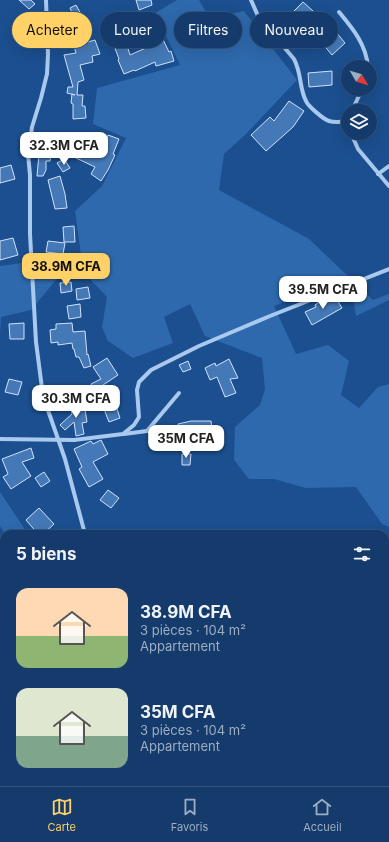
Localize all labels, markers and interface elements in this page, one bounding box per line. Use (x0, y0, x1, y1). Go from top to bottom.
chip: Acheter (12, 12, 92, 48)
chip: Louer (100, 12, 166, 48)
chip: Filtres (174, 12, 242, 48)
chip: Nouveau (250, 12, 338, 48)
north arrow (341, 60, 377, 96)
map controls (341, 60, 377, 140)
button: layers (341, 104, 377, 140)
pin: 32.3M CFA (18, 132, 110, 166)
text: 32.3M CFA (29, 137, 99, 153)
pin: 38.9M CFA (20, 253, 112, 287)
text: 38.9M CFA (31, 258, 101, 274)
pin: 39.5M CFA (277, 276, 369, 310)
text: 39.5M CFA (288, 281, 358, 297)
pin: 30.3M CFA (30, 385, 122, 419)
text: 30.3M CFA (41, 390, 111, 406)
pin: 35M CFA (149, 425, 223, 459)
text: 35M CFA (157, 430, 215, 446)
icon: filters (351, 543, 373, 565)
text: 5 biens (16, 544, 76, 564)
text: 38.9M CFA (140, 602, 232, 622)
icon: home (48, 604, 96, 652)
text: 3 pièces · 104 m² (140, 622, 246, 638)
text: Appartement (140, 638, 220, 654)
text: 35M CFA (140, 702, 215, 722)
icon: home (48, 704, 96, 752)
text: 3 pièces · 104 m² (140, 722, 246, 738)
text: Appartement (140, 738, 220, 754)
tab: Carte (47, 796, 76, 834)
tab: Favoris (171, 796, 208, 834)
tab: Accueil (303, 796, 342, 834)

